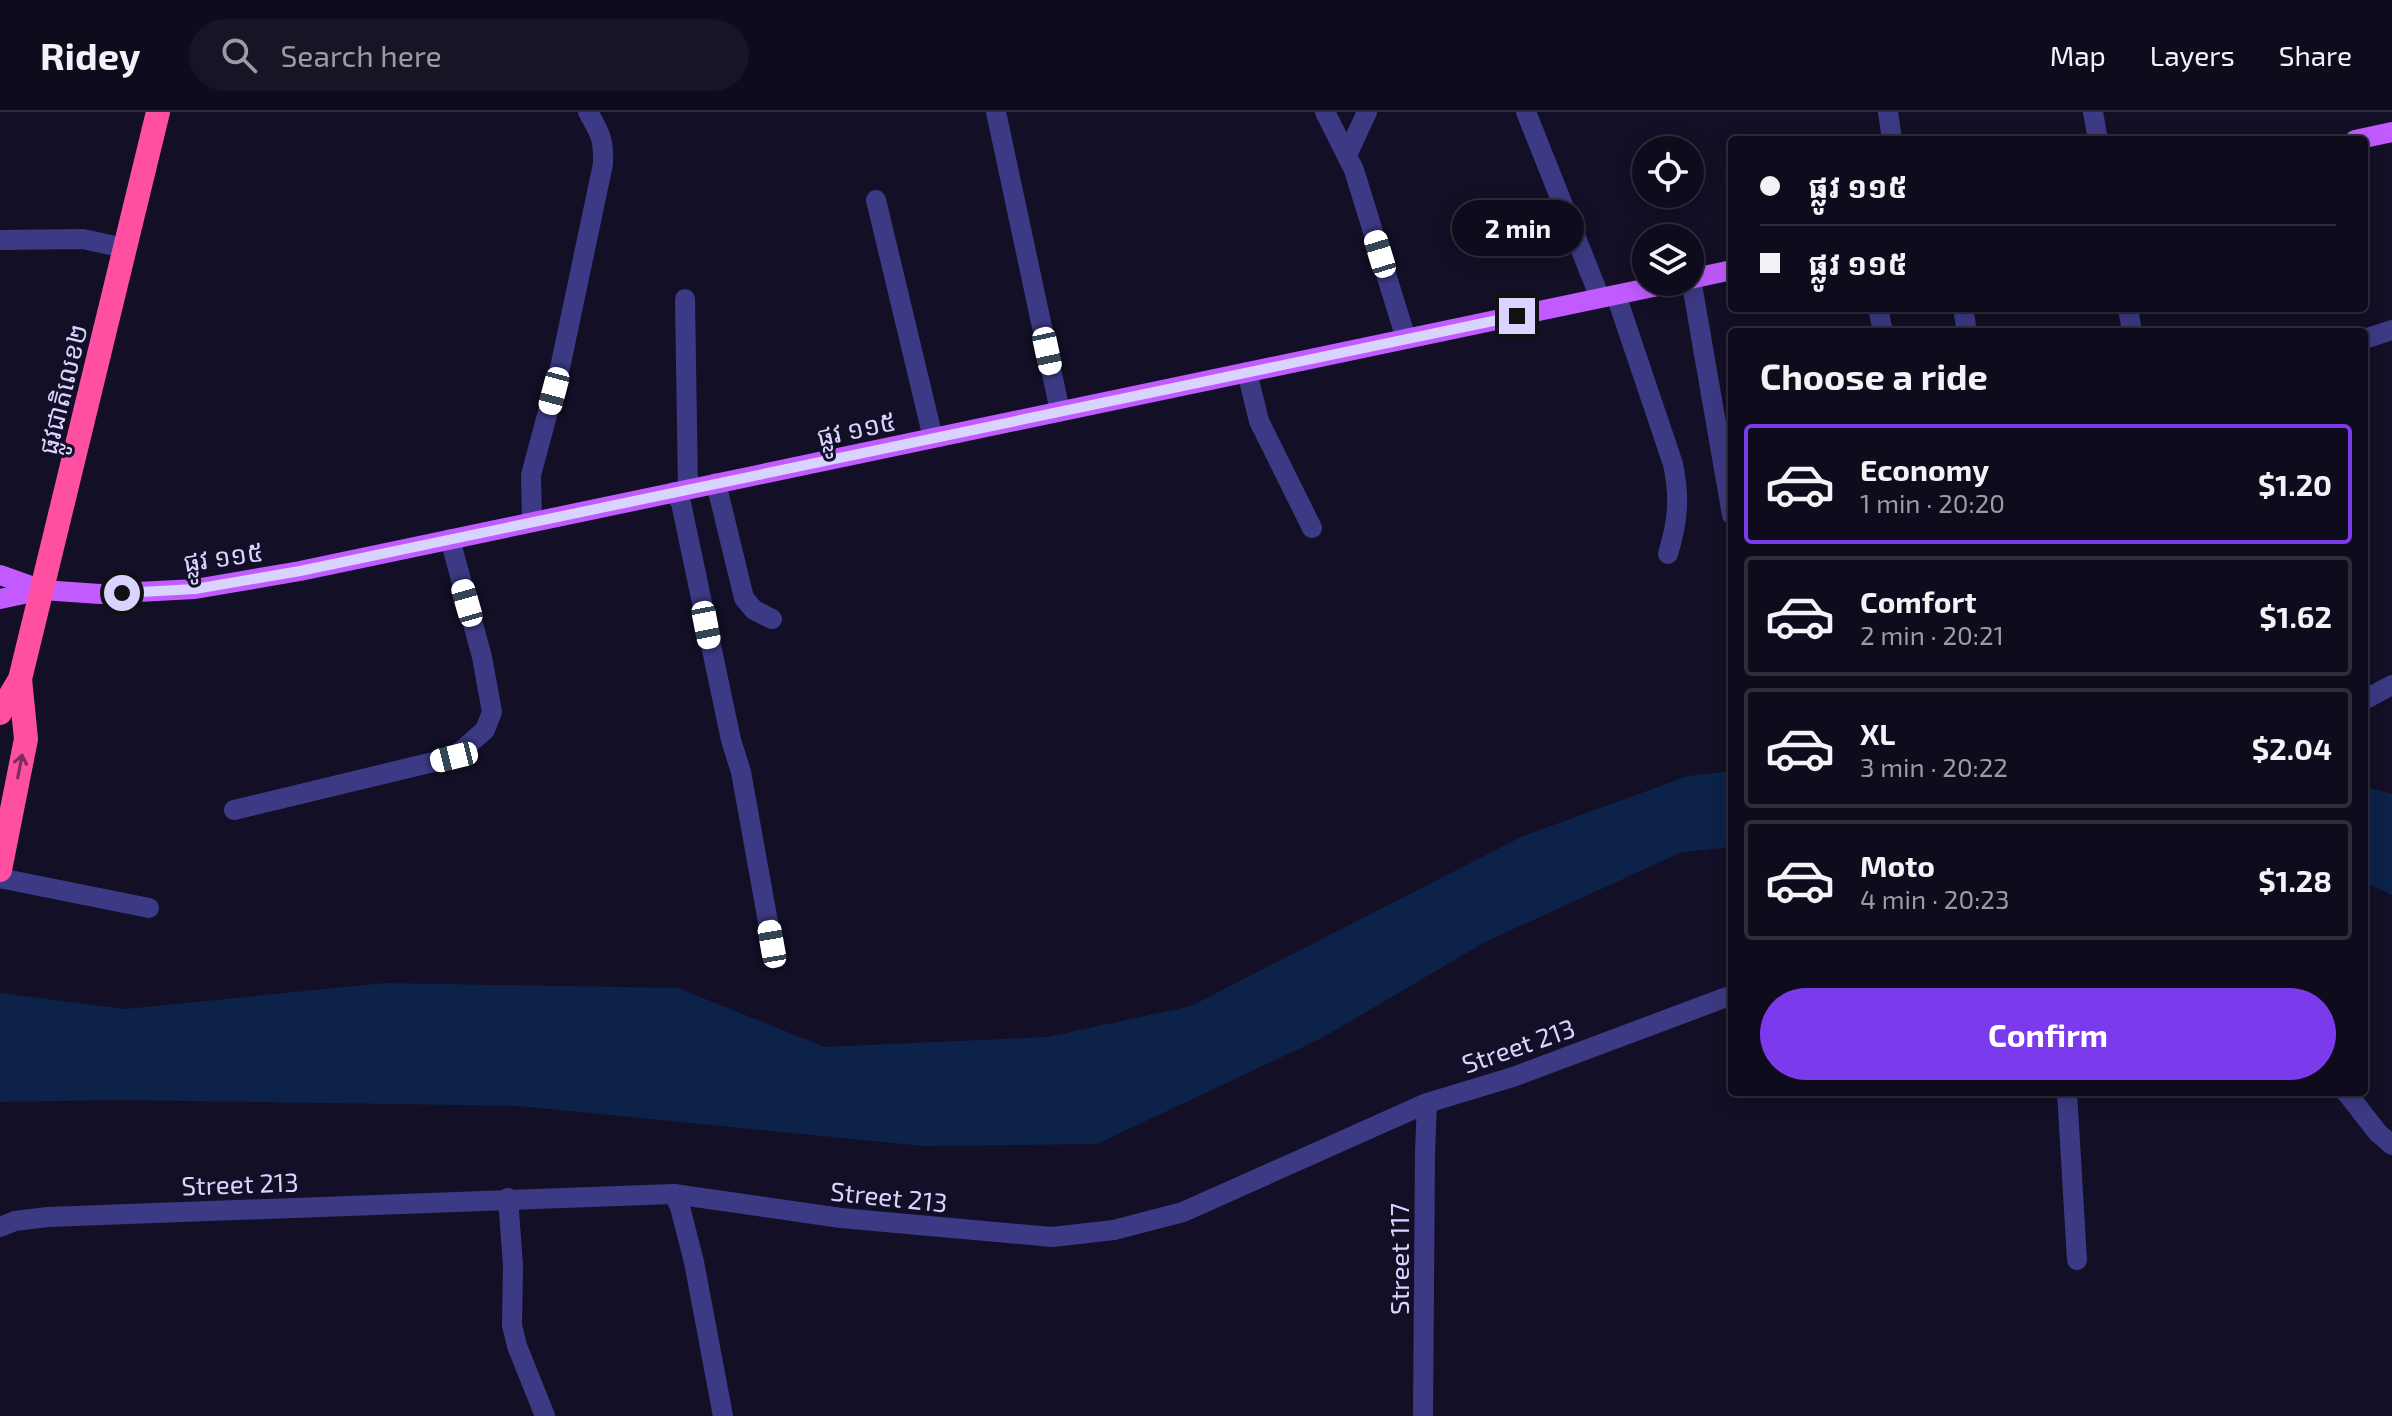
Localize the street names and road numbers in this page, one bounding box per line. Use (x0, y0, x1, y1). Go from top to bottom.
street label: ផ្លូវជាតិលេខ២ (31, 321, 103, 460)
street label: ផ្លូវ ១១៥ (813, 404, 901, 461)
street label: ផ្លូវ ១១៥ (181, 535, 266, 587)
street label: Street 213 (1457, 1011, 1579, 1079)
street label: Street 213 (181, 1165, 299, 1201)
street label: Street 213 (829, 1174, 949, 1218)
street label: Street 117 (1383, 1203, 1414, 1315)

